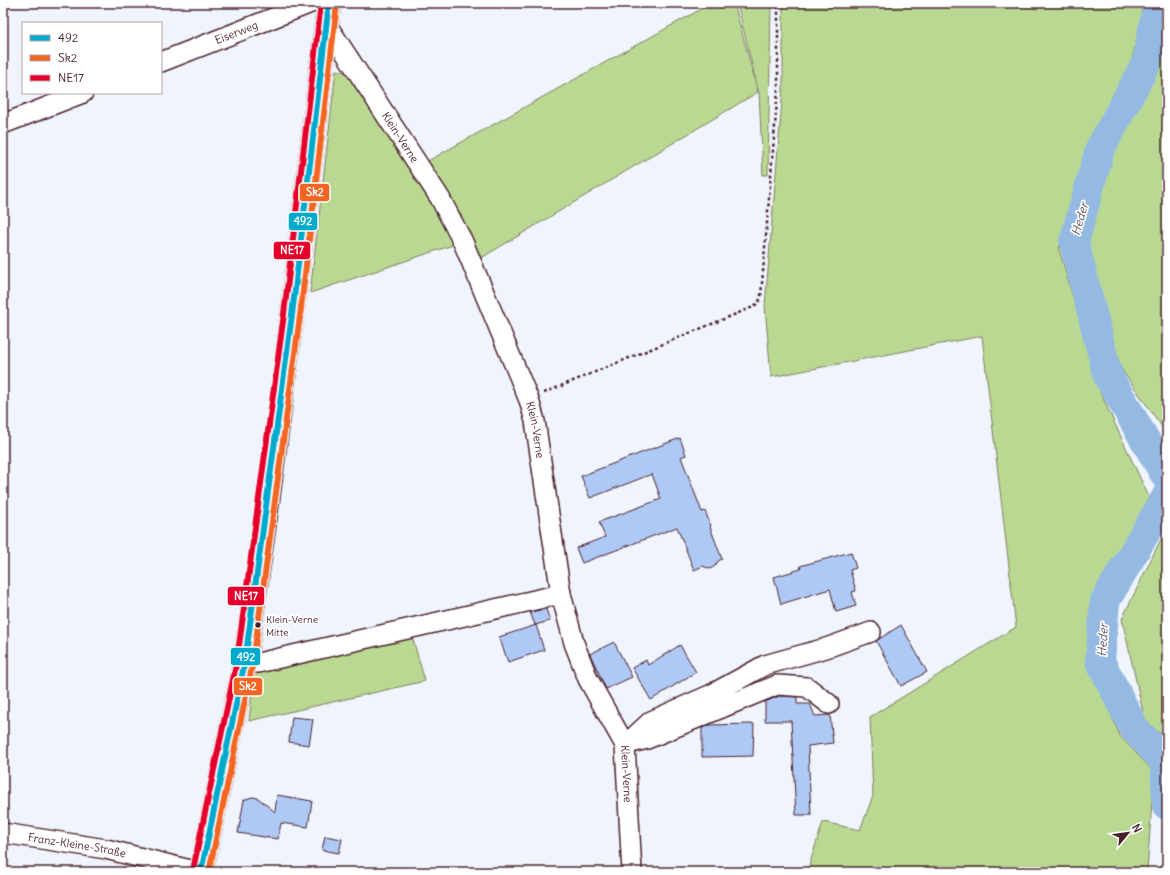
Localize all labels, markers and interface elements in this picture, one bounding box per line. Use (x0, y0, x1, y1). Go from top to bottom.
street label: Eiserweg (213, 18, 260, 47)
legend (22, 22, 162, 94)
text: 492 (58, 30, 79, 45)
text: Sk2 (58, 50, 78, 65)
text: NE17 (58, 70, 84, 85)
street label: Klein-Verne (379, 109, 422, 165)
line badge: Sk2 (299, 183, 330, 202)
text: Sk2 (306, 185, 324, 199)
water label: Heder (1068, 199, 1092, 237)
line badge: 492 (288, 212, 318, 231)
text: 492 (294, 214, 312, 228)
line badge: NE17 (273, 241, 311, 260)
text: NE17 (280, 243, 305, 257)
street label: Klein-Verne (523, 400, 547, 459)
line badge: NE17 (227, 586, 265, 606)
text: NE17 (234, 589, 259, 603)
place label: Klein-Verne Mitte (266, 613, 318, 639)
marker: Klein-Verne Mitte (253, 620, 263, 630)
water label: Heder (1094, 621, 1111, 657)
line badge: 492 (230, 647, 261, 666)
text: 492 (237, 650, 255, 664)
line badge: Sk2 (233, 677, 263, 696)
text: Sk2 (239, 679, 257, 693)
street label: Klein-Verne (618, 745, 635, 803)
north arrow (1108, 813, 1148, 853)
text: N (1129, 821, 1145, 835)
street label: Franz-Kleine-Straße (27, 830, 127, 861)

